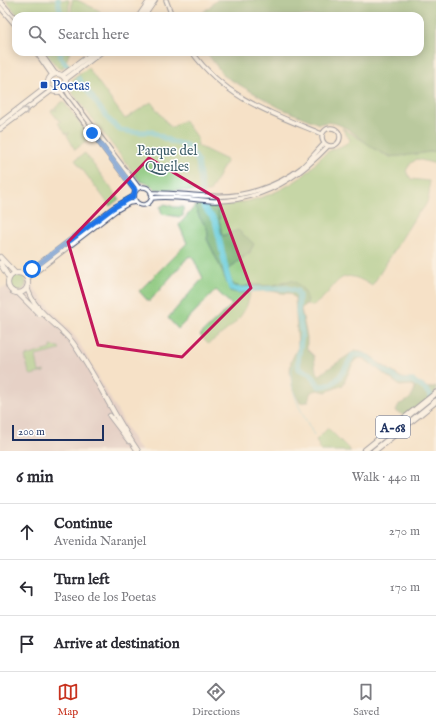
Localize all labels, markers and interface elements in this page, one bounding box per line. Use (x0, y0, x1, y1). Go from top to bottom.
search box (12, 12, 424, 56)
icon: search (26, 23, 48, 45)
text: Search here (58, 25, 129, 44)
place label: Poetas (52, 77, 90, 95)
marker: Poetas (39, 80, 49, 90)
one-way arrow (21, 108, 28, 115)
route end (83, 124, 101, 142)
park label: Parque del Queiles (137, 142, 197, 176)
route start (23, 260, 41, 278)
road number: A-68 (376, 416, 410, 438)
scale bar (12, 423, 104, 442)
text: 200 m (18, 425, 45, 439)
text: 6 min (16, 467, 54, 488)
text: Walk · 440 m (352, 469, 420, 486)
text: Continue (54, 514, 112, 533)
icon: ahead (16, 521, 38, 543)
text: 270 m (389, 523, 420, 540)
text: Avenida Naranjel (54, 533, 146, 550)
text: Turn left (54, 570, 110, 589)
icon: left (16, 577, 38, 599)
text: 170 m (390, 579, 420, 596)
text: Paseo de los Poetas (54, 589, 156, 606)
icon: arrive (16, 633, 38, 655)
text: Arrive at destination (54, 634, 180, 653)
tab: Map (57, 681, 79, 719)
tab: Directions (192, 681, 240, 719)
tab: Saved (353, 681, 379, 719)

